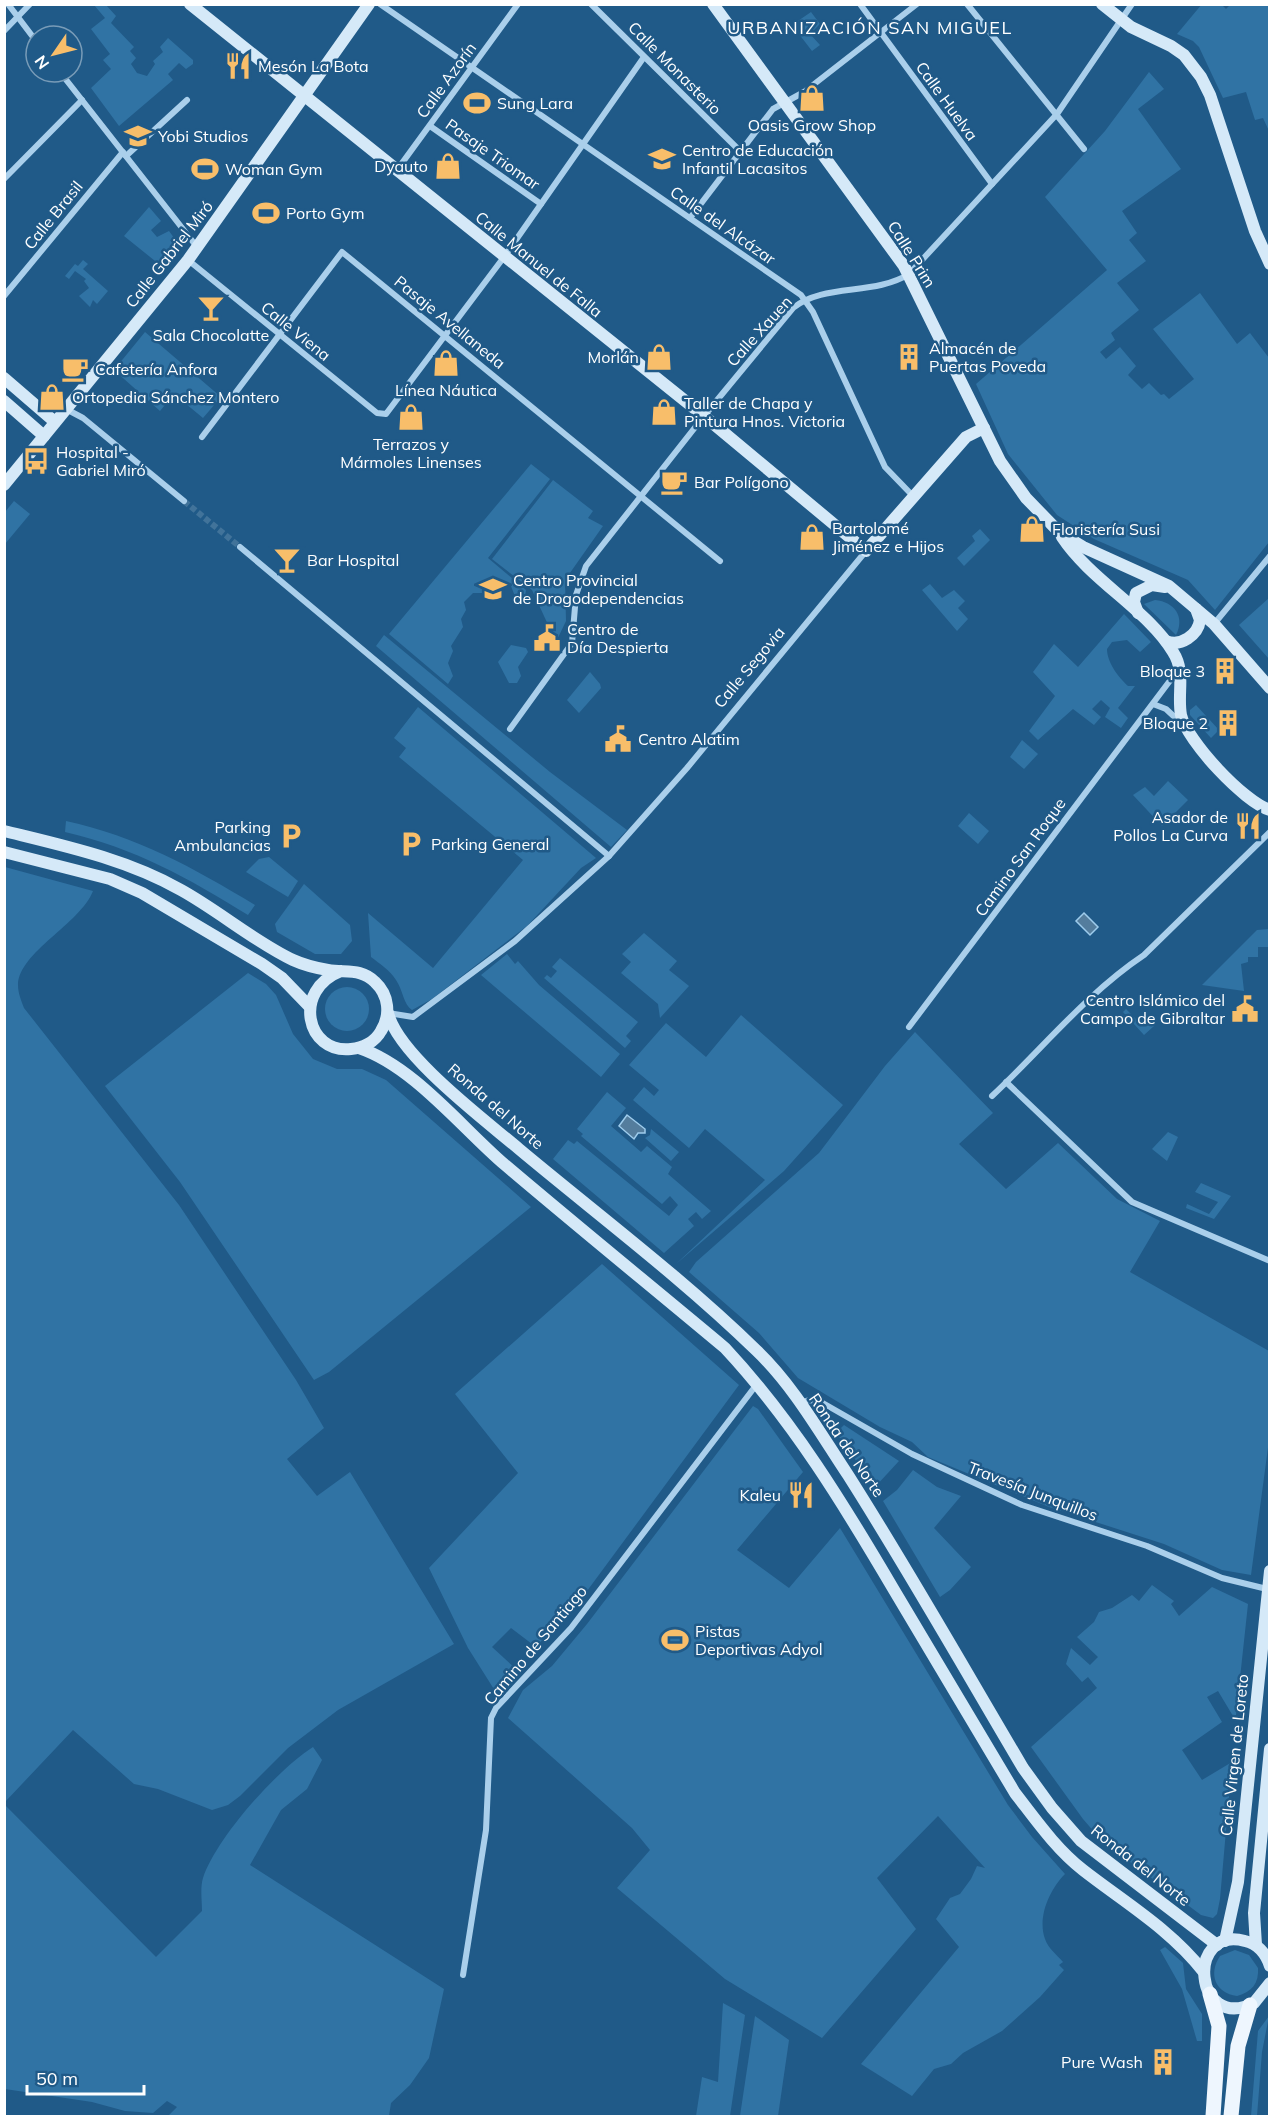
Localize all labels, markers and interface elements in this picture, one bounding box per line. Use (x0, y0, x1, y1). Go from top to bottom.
district label: URBANIZACIÓN SAN MIGUEL (727, 16, 1013, 39)
street label: Calle Monasterio (624, 17, 726, 119)
north arrow (24, 24, 84, 84)
street label: Calle Azorín (412, 38, 480, 122)
restaurant icon: Mesón La Bota (223, 51, 253, 81)
text: N (30, 52, 53, 73)
place label: Mesón La Bota (258, 56, 369, 76)
street label: Calle Huelva (912, 58, 982, 144)
shop icon: Oasis Grow Shop (797, 83, 827, 113)
sports icon: Sung Lara (462, 88, 492, 118)
place label: Sung Lara (497, 93, 573, 113)
street label: Pasaje Triomar (442, 114, 544, 194)
place label: Oasis Grow Shop (748, 115, 876, 135)
school or university icon: Yobi Studios (123, 121, 153, 151)
place label: Yobi Studios (157, 126, 248, 146)
place label: Centro de Educación Infantil Lacasitos (682, 140, 833, 178)
school or university icon: Centro de Educación Infantil Lacasitos (647, 144, 677, 174)
shop icon: Dyauto (433, 151, 463, 181)
sports icon: Woman Gym (190, 154, 220, 184)
place label: Dyauto (374, 156, 428, 176)
place label: Woman Gym (225, 159, 322, 179)
street label: Calle Brasil (19, 177, 87, 253)
street label: Calle del Alcázar (667, 181, 780, 269)
street label: Calle Gabriel Miró (121, 196, 217, 312)
sports icon: Porto Gym (251, 198, 281, 228)
place label: Porto Gym (286, 203, 365, 223)
street label: Calle Manuel de Falla (472, 207, 606, 321)
street label: Calle Prim (884, 217, 940, 291)
street label: Pasaje Avellaneda (391, 271, 509, 373)
street label: Calle Xauen (722, 292, 796, 370)
bar icon: Sala Chocolatte (196, 293, 226, 323)
street label: Calle Viena (257, 297, 335, 365)
place label: Sala Chocolatte (153, 325, 269, 345)
place label: Almacén de Puertas Poveda (929, 338, 1046, 376)
shop icon: Morlán (644, 342, 674, 372)
building icon: Almacén de Puertas Poveda (894, 342, 924, 372)
place label: Morlán (588, 347, 639, 367)
shop icon: Línea Náutica (431, 348, 461, 378)
cafe icon: Cafetería Anfora (60, 354, 90, 384)
place label: Cafetería Anfora (95, 359, 218, 379)
place label: Línea Náutica (395, 380, 497, 400)
shop icon: Ortopedia Sánchez Montero (37, 382, 67, 412)
place label: Ortopedia Sánchez Montero (72, 387, 279, 407)
place label: Taller de Chapa y Pintura Hnos. Victoria (684, 393, 845, 431)
shop icon: Taller de Chapa y Pintura Hnos. Victoria (649, 397, 679, 427)
shop icon: Terrazos y Mármoles Linenses (396, 402, 426, 432)
place label: Terrazos y Mármoles Linenses (340, 434, 482, 472)
place label: Hospital - Gabriel Miró (56, 442, 146, 480)
bus stop icon: Hospital - Gabriel Miró (21, 446, 51, 476)
cafe icon: Bar Polígono (659, 467, 689, 497)
place label: Bar Polígono (694, 472, 789, 492)
shop icon: Floristería Susi (1017, 514, 1047, 544)
place label: Bartolomé Jiménez e Hijos (832, 518, 944, 556)
place label: Floristería Susi (1052, 519, 1160, 539)
shop icon: Bartolomé Jiménez e Hijos (797, 522, 827, 552)
bar icon: Bar Hospital (272, 545, 302, 575)
place label: Bar Hospital (307, 550, 399, 570)
place label: Centro Provincial de Drogodependencias (513, 570, 684, 608)
school or university icon: Centro Provincial de Drogodependencias (478, 574, 508, 604)
place label: Centro de Día Despierta (567, 619, 669, 657)
street label: Calle Segovia (709, 622, 789, 712)
public building icon: Centro de Día Despierta (532, 623, 562, 653)
building icon: Bloque 3 (1210, 656, 1240, 686)
place label: Bloque 3 (1140, 661, 1205, 681)
building icon: Bloque 2 (1213, 708, 1243, 738)
place label: Bloque 2 (1143, 713, 1208, 733)
public building icon: Centro Alatim (603, 724, 633, 754)
place label: Centro Alatim (638, 729, 740, 749)
street label: Camino San Roque (970, 794, 1070, 920)
place label: Asador de Pollos La Curva (1113, 807, 1228, 845)
restaurant icon: Asador de Pollos La Curva (1233, 811, 1263, 841)
place label: Parking Ambulancias (174, 817, 271, 855)
parking icon: Parking Ambulancias (276, 821, 306, 851)
parking icon: Parking General (396, 829, 426, 859)
place label: Parking General (431, 834, 549, 854)
place label: Centro Islámico del Campo de Gibraltar (1080, 990, 1225, 1028)
public building icon: Centro Islámico del Campo de Gibraltar (1230, 994, 1260, 1024)
street label: Ronda del Norte (444, 1059, 548, 1153)
street label: Ronda del Norte (805, 1389, 889, 1501)
street label: Travesía Junquillos (965, 1457, 1101, 1525)
restaurant icon: Kaleu (786, 1480, 816, 1510)
place label: Kaleu (740, 1485, 781, 1505)
street label: Camino de Santiago (479, 1581, 591, 1709)
place label: Pistas Deportivas Adyol (695, 1621, 823, 1659)
sports icon: Pistas Deportivas Adyol (660, 1625, 690, 1655)
street label: Calle Virgen de Loreto (1216, 1673, 1252, 1837)
street label: Ronda del Norte (1087, 1820, 1195, 1910)
building icon: Pure Wash (1148, 2047, 1178, 2077)
place label: Pure Wash (1061, 2052, 1143, 2072)
scale bar (27, 2058, 144, 2096)
text: 50 m (36, 2067, 78, 2090)

